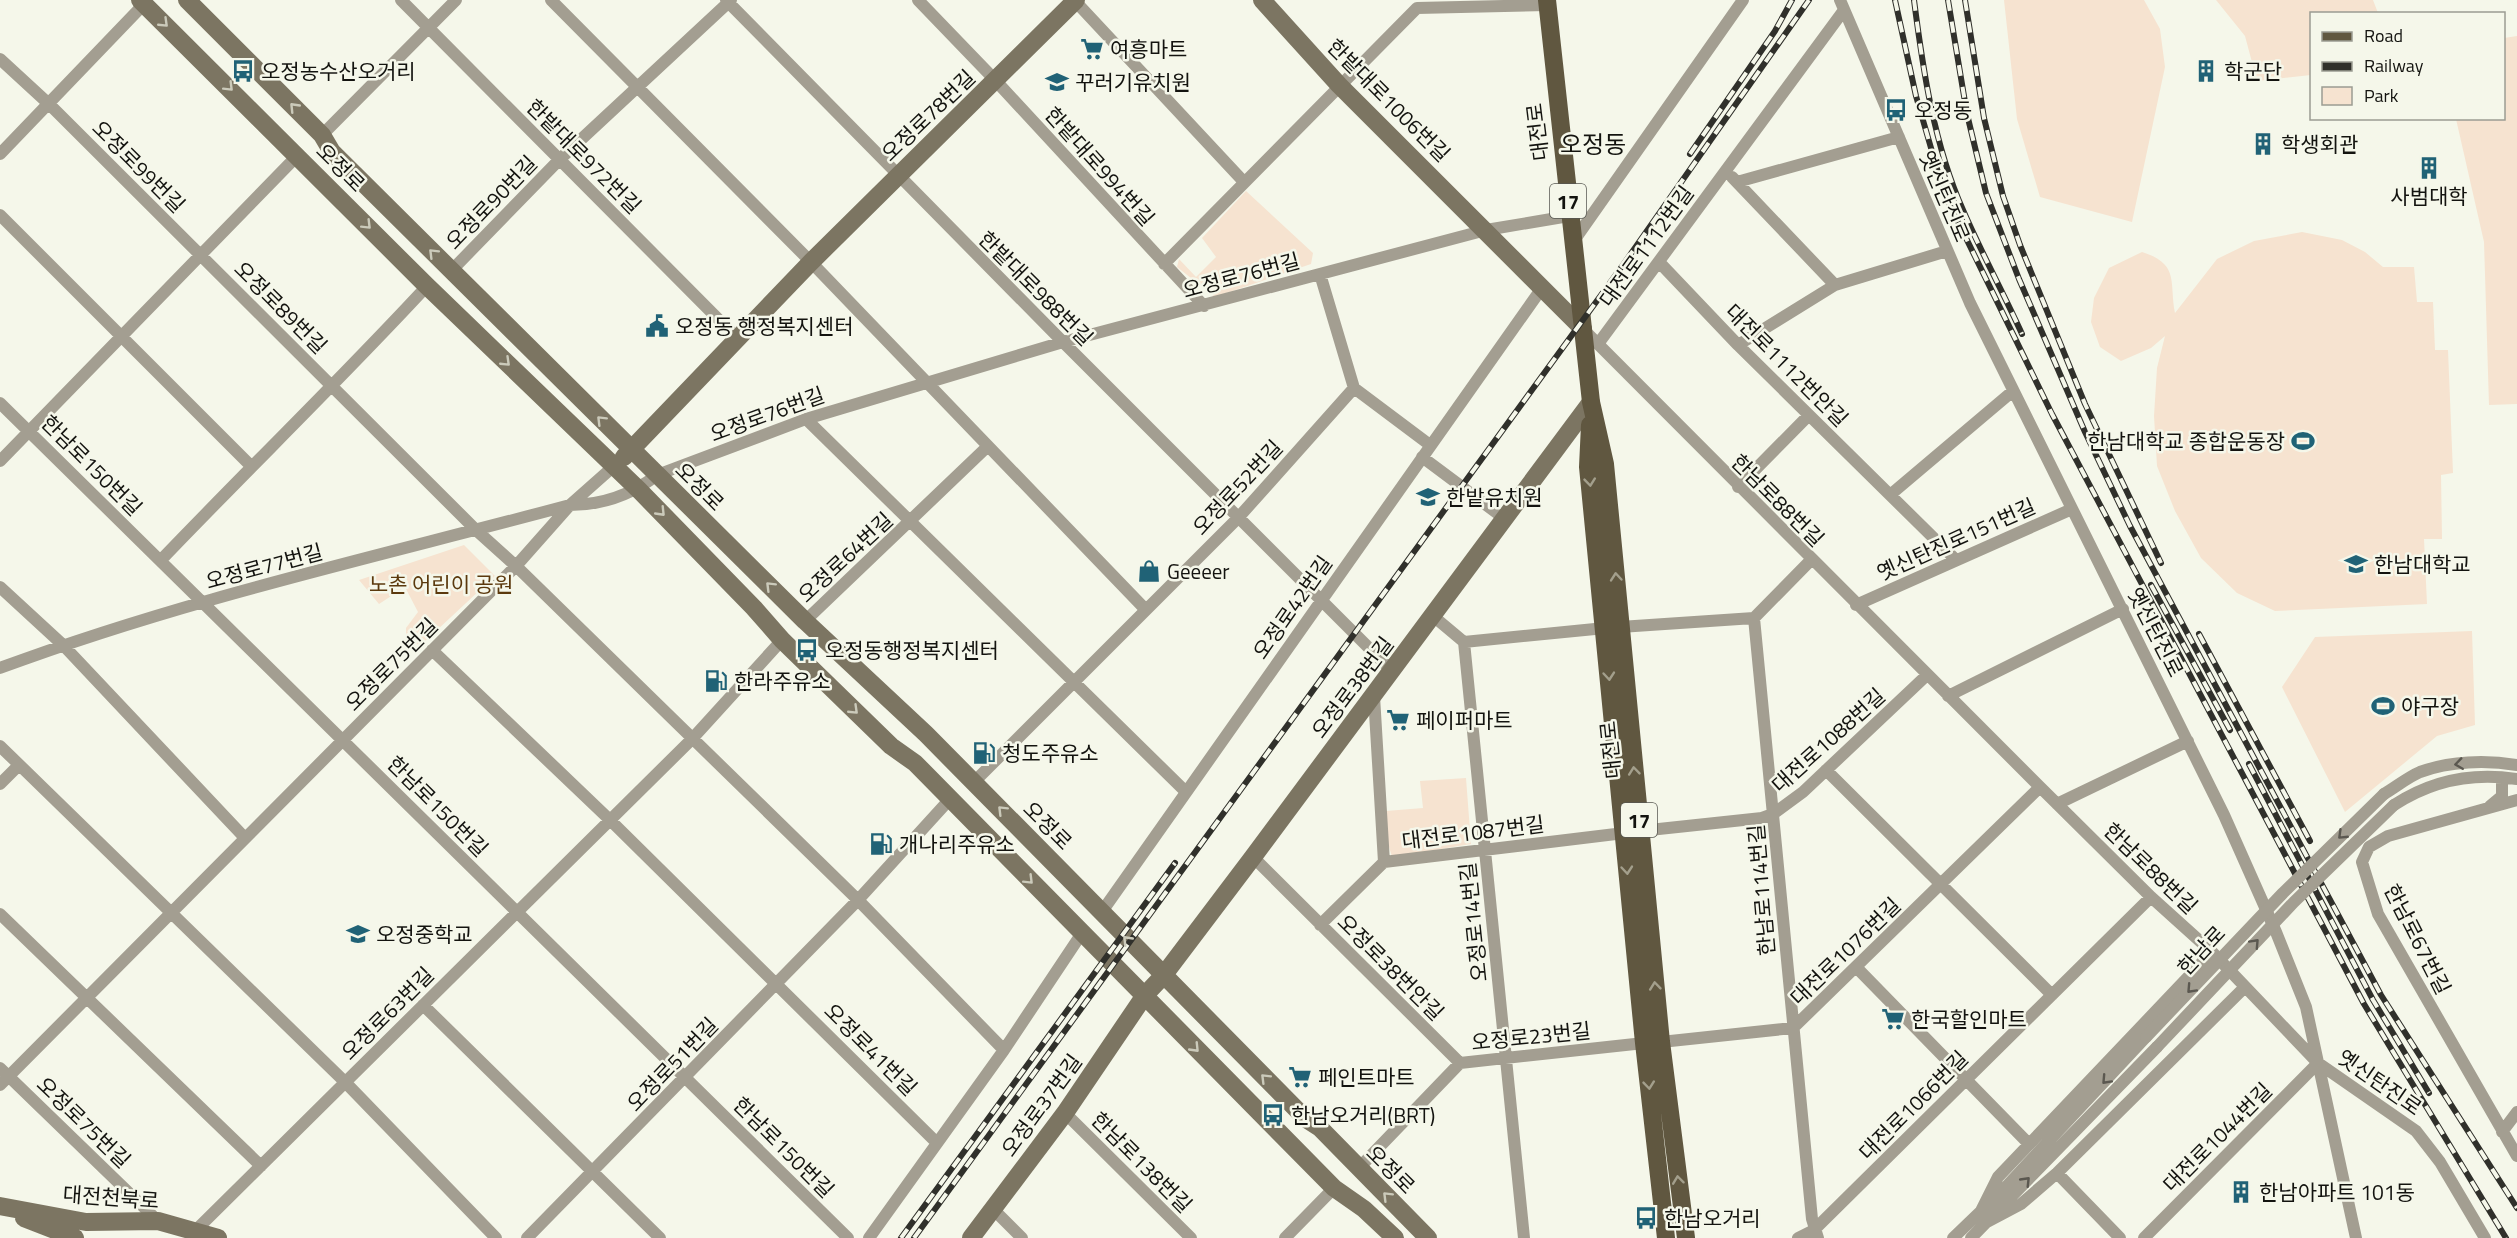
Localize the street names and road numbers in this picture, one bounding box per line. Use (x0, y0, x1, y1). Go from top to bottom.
street label: 한밭대로1006번길 (1320, 31, 1458, 169)
street label: 오정로78번길 (874, 62, 982, 168)
street label: 한밭대로972번길 (519, 91, 649, 221)
street label: 한밭대로994번길 (1038, 99, 1162, 233)
street label: 대전로 (1518, 101, 1556, 163)
street label: 오정로99번길 (85, 112, 193, 220)
street label: 오정로 (309, 135, 373, 199)
street label: 옛신탄진로 (1911, 145, 1979, 247)
street label: 오정로90번길 (438, 148, 544, 256)
street label: 대전로1112번길 (1591, 178, 1701, 314)
road number: 17 (1550, 184, 1586, 218)
street label: 한밭대로988번길 (971, 223, 1101, 353)
street label: 오정로76번길 (1179, 244, 1303, 306)
street label: 오정로89번길 (227, 253, 335, 361)
street label: 대전로1112번안길 (1718, 296, 1856, 434)
street label: 오정로76번길 (705, 378, 829, 450)
street label: 한남로150번길 (34, 407, 150, 523)
street label: 오정로52번길 (1184, 432, 1290, 542)
street label: 한남로88번길 (1724, 446, 1832, 554)
street label: 오정로 (668, 454, 732, 518)
street label: 옛신탄진로151번길 (1872, 490, 2040, 588)
street label: 오정로64번길 (790, 504, 900, 610)
street label: 오정로77번길 (202, 535, 326, 597)
street label: 오정로42번길 (1244, 549, 1340, 665)
street label: 옛신탄진로 (2120, 582, 2192, 682)
street label: 오정로75번길 (337, 610, 445, 718)
street label: 오정로38번길 (1303, 629, 1401, 745)
street label: 대전로1088번길 (1764, 680, 1892, 800)
street label: 대전로 (1591, 720, 1629, 780)
street label: 한남로150번길 (380, 748, 496, 864)
street label: 오정로 (1016, 793, 1080, 857)
road number: 17 (1621, 803, 1657, 837)
street label: 대전로1087번길 (1400, 807, 1546, 857)
street label: 한남로88번길 (2097, 815, 2205, 921)
street label: 한남로114번길 (1739, 823, 1783, 957)
street label: 오정로14번길 (1451, 861, 1495, 983)
street label: 한남로67번길 (2376, 878, 2460, 1000)
street label: 대전로1076번길 (1782, 890, 1908, 1012)
street label: 오정로38번안길 (1330, 906, 1452, 1028)
street label: 한남로 (2170, 918, 2232, 982)
street label: 오정로63번길 (333, 959, 441, 1067)
street label: 오정로41번길 (817, 995, 925, 1103)
street label: 오정로51번길 (619, 1010, 725, 1118)
street label: 오정로23번길 (1470, 1014, 1592, 1058)
street label: 옛신탄진로 (2331, 1041, 2429, 1123)
street label: 대전로1066번길 (1851, 1043, 1975, 1167)
street label: 오정로37번길 (993, 1047, 1089, 1163)
street label: 오정로75번길 (30, 1069, 138, 1175)
street label: 대전로1044번길 (2155, 1075, 2279, 1199)
street label: 한남로150번길 (726, 1089, 842, 1205)
street label: 한남로138번길 (1084, 1104, 1200, 1220)
street label: 오정로 (1359, 1137, 1423, 1201)
street label: 대전천북로 (62, 1178, 160, 1216)

